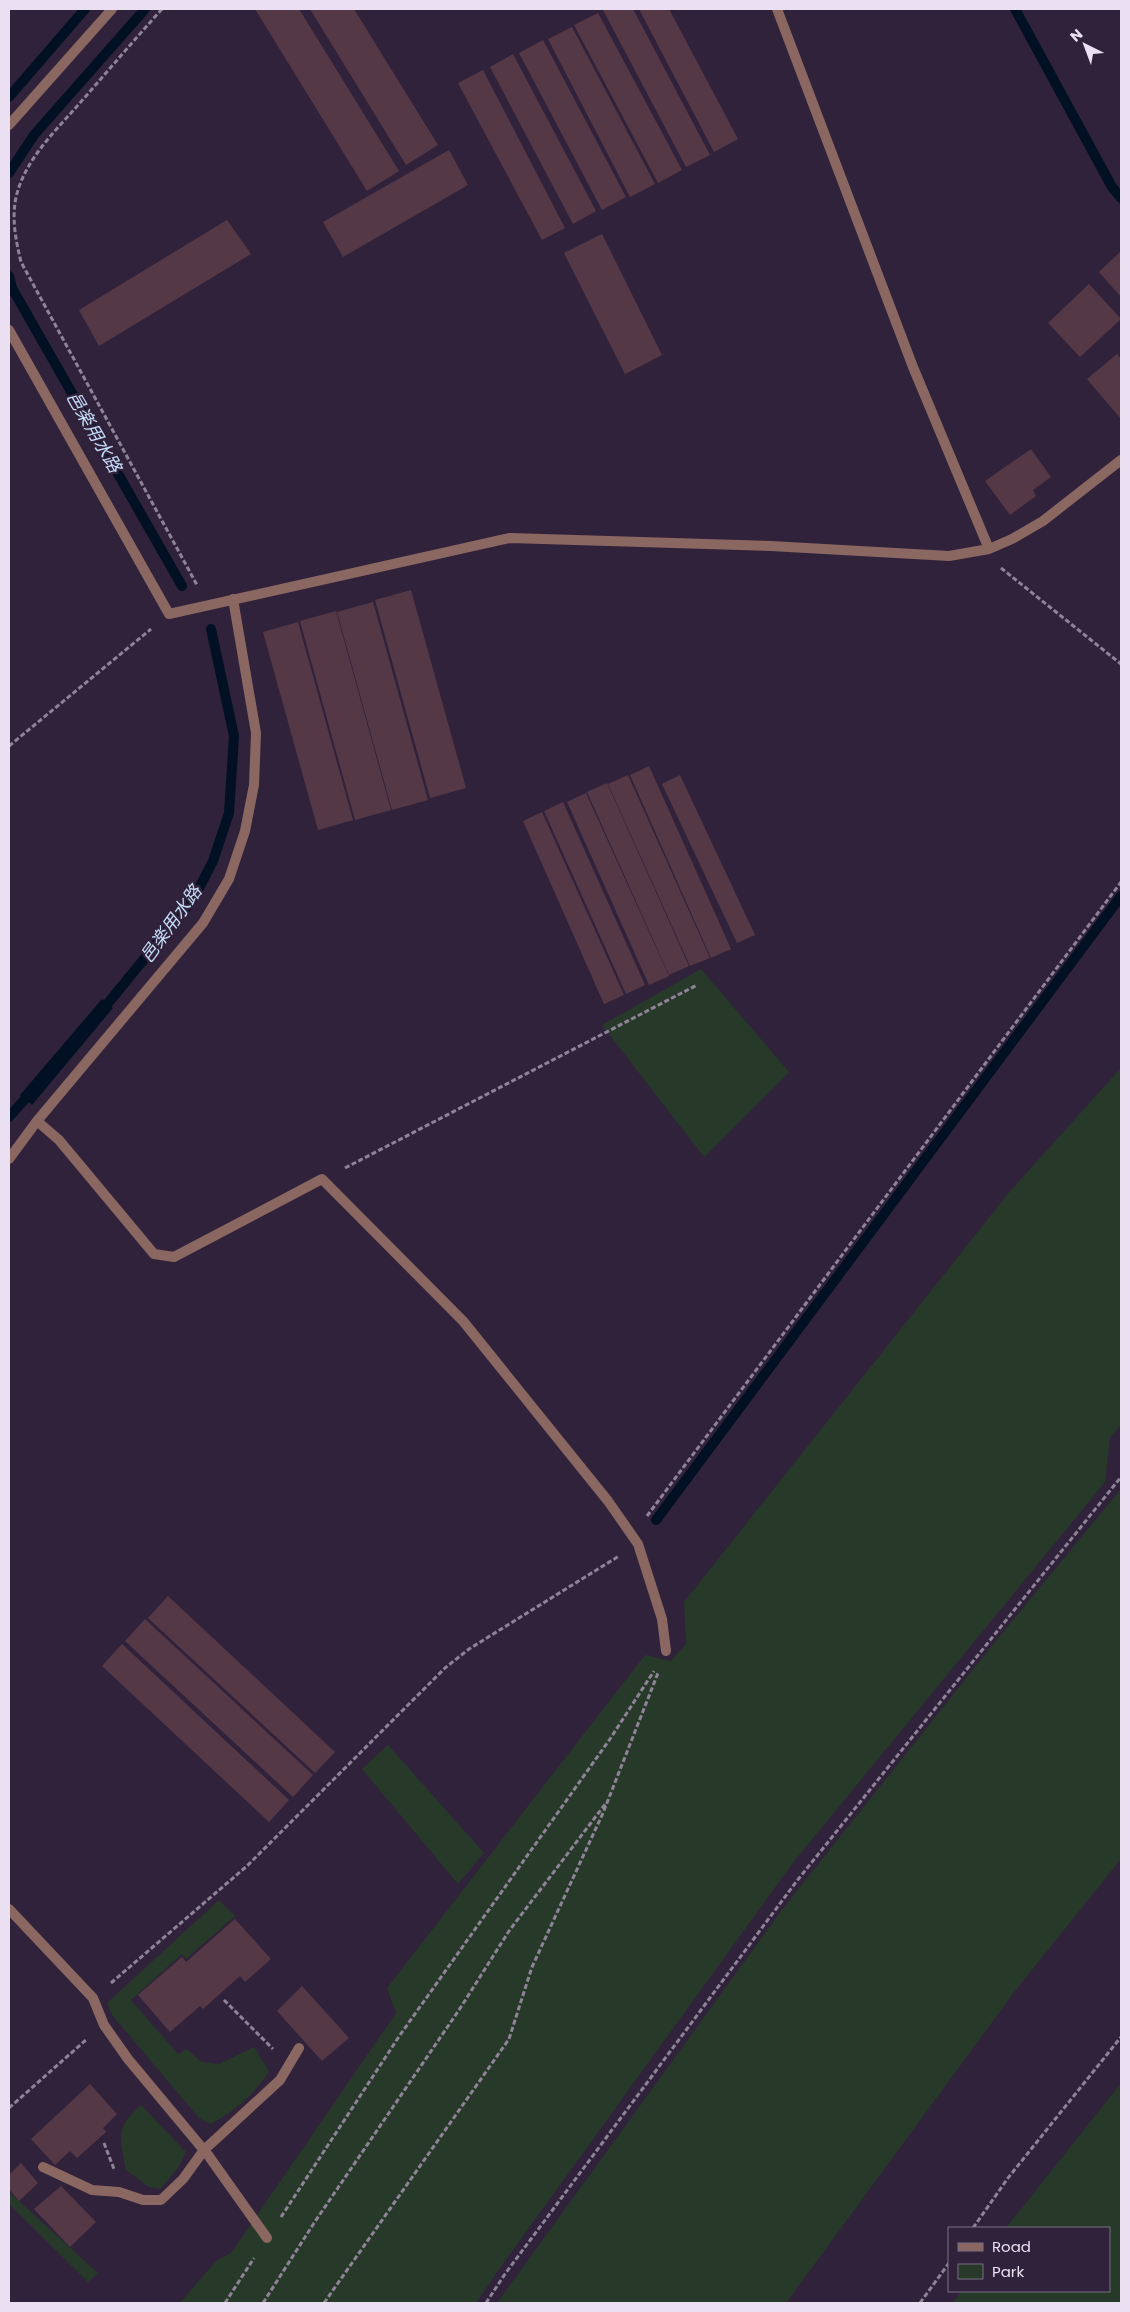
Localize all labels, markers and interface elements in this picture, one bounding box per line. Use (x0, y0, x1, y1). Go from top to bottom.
north arrow (1060, 20, 1110, 70)
text: N (1066, 24, 1087, 46)
water label: 邑楽用水路 (61, 387, 129, 479)
water label: 邑楽用水路 (134, 878, 208, 967)
legend (948, 2227, 1110, 2292)
text: Road (992, 2236, 1031, 2257)
text: Park (992, 2261, 1024, 2282)

